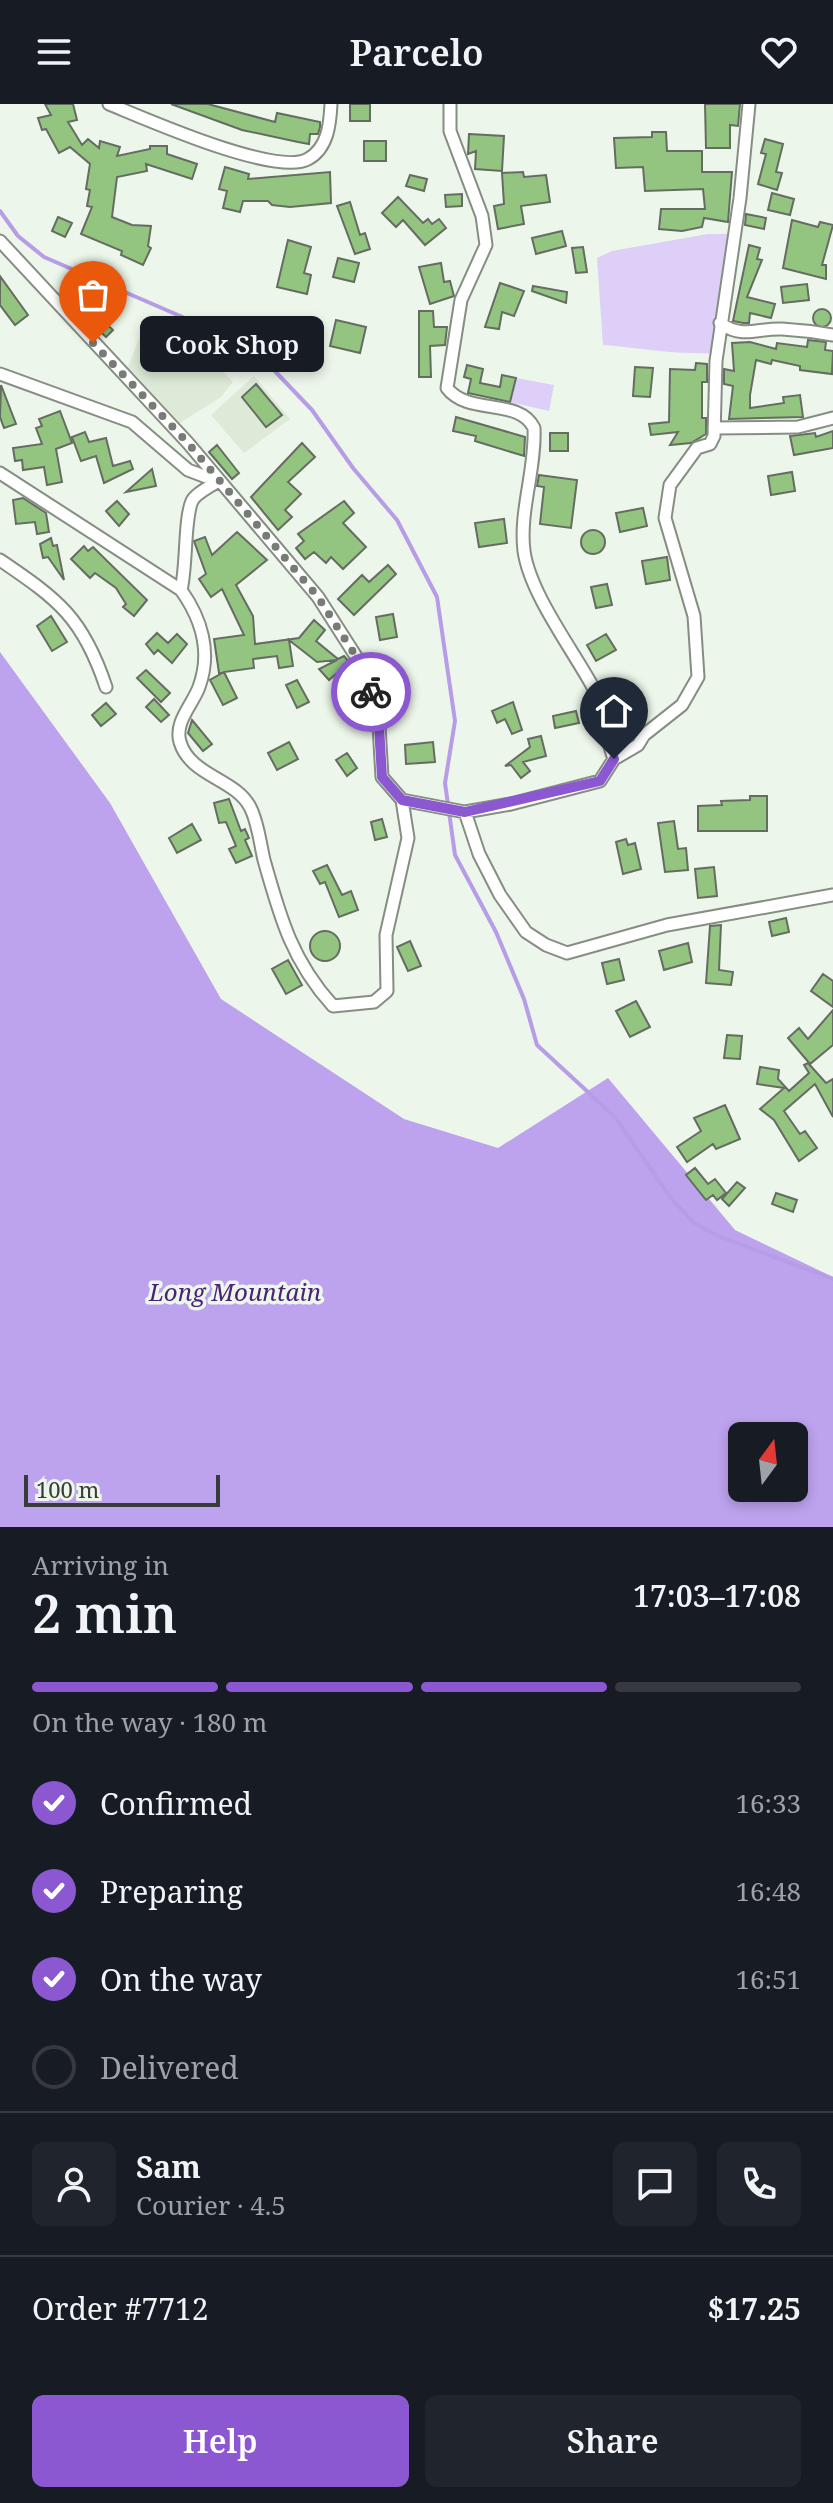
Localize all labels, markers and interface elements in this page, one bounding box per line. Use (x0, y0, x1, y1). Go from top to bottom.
text: Parcelo (350, 28, 484, 77)
icon: menu (32, 30, 76, 74)
icon: heart (757, 30, 801, 74)
pin (59, 261, 127, 343)
icon: bag (71, 273, 115, 317)
callout: Cook Shop (141, 315, 325, 371)
text: Cook Shop (165, 326, 299, 362)
courier (331, 652, 411, 732)
icon: bike (349, 670, 393, 714)
pin (580, 677, 648, 759)
icon: home (592, 689, 636, 733)
park label: Long Mountain (148, 1275, 321, 1308)
north arrow (728, 1422, 808, 1502)
map controls (728, 1422, 808, 1502)
scale bar (24, 1471, 220, 1507)
text: 100 m (36, 1474, 99, 1504)
text: Arriving in (32, 1547, 169, 1583)
text: 17:03–17:08 (633, 1575, 801, 1616)
text: 2 min (32, 1577, 177, 1648)
text: On the way · 180 m (32, 1704, 267, 1740)
icon: check (32, 1781, 76, 1825)
text: Confirmed (100, 1783, 252, 1824)
text: 16:33 (735, 1785, 801, 1821)
icon: check (32, 1869, 76, 1913)
text: Preparing (100, 1871, 243, 1912)
text: 16:48 (735, 1873, 801, 1909)
icon: check (32, 1957, 76, 2001)
text: On the way (100, 1959, 262, 2000)
text: 16:51 (735, 1961, 801, 1997)
text: Delivered (100, 2047, 239, 2088)
button: person (32, 2142, 116, 2226)
button: chat (613, 2142, 697, 2226)
button: phone (717, 2142, 801, 2226)
text: Sam (136, 2146, 201, 2187)
text: Courier · 4.5 (136, 2187, 286, 2223)
text: Order #7712 (32, 2288, 209, 2329)
text: $17.25 (707, 2288, 801, 2329)
button: Help (32, 2395, 409, 2487)
button: Share (425, 2395, 801, 2487)

